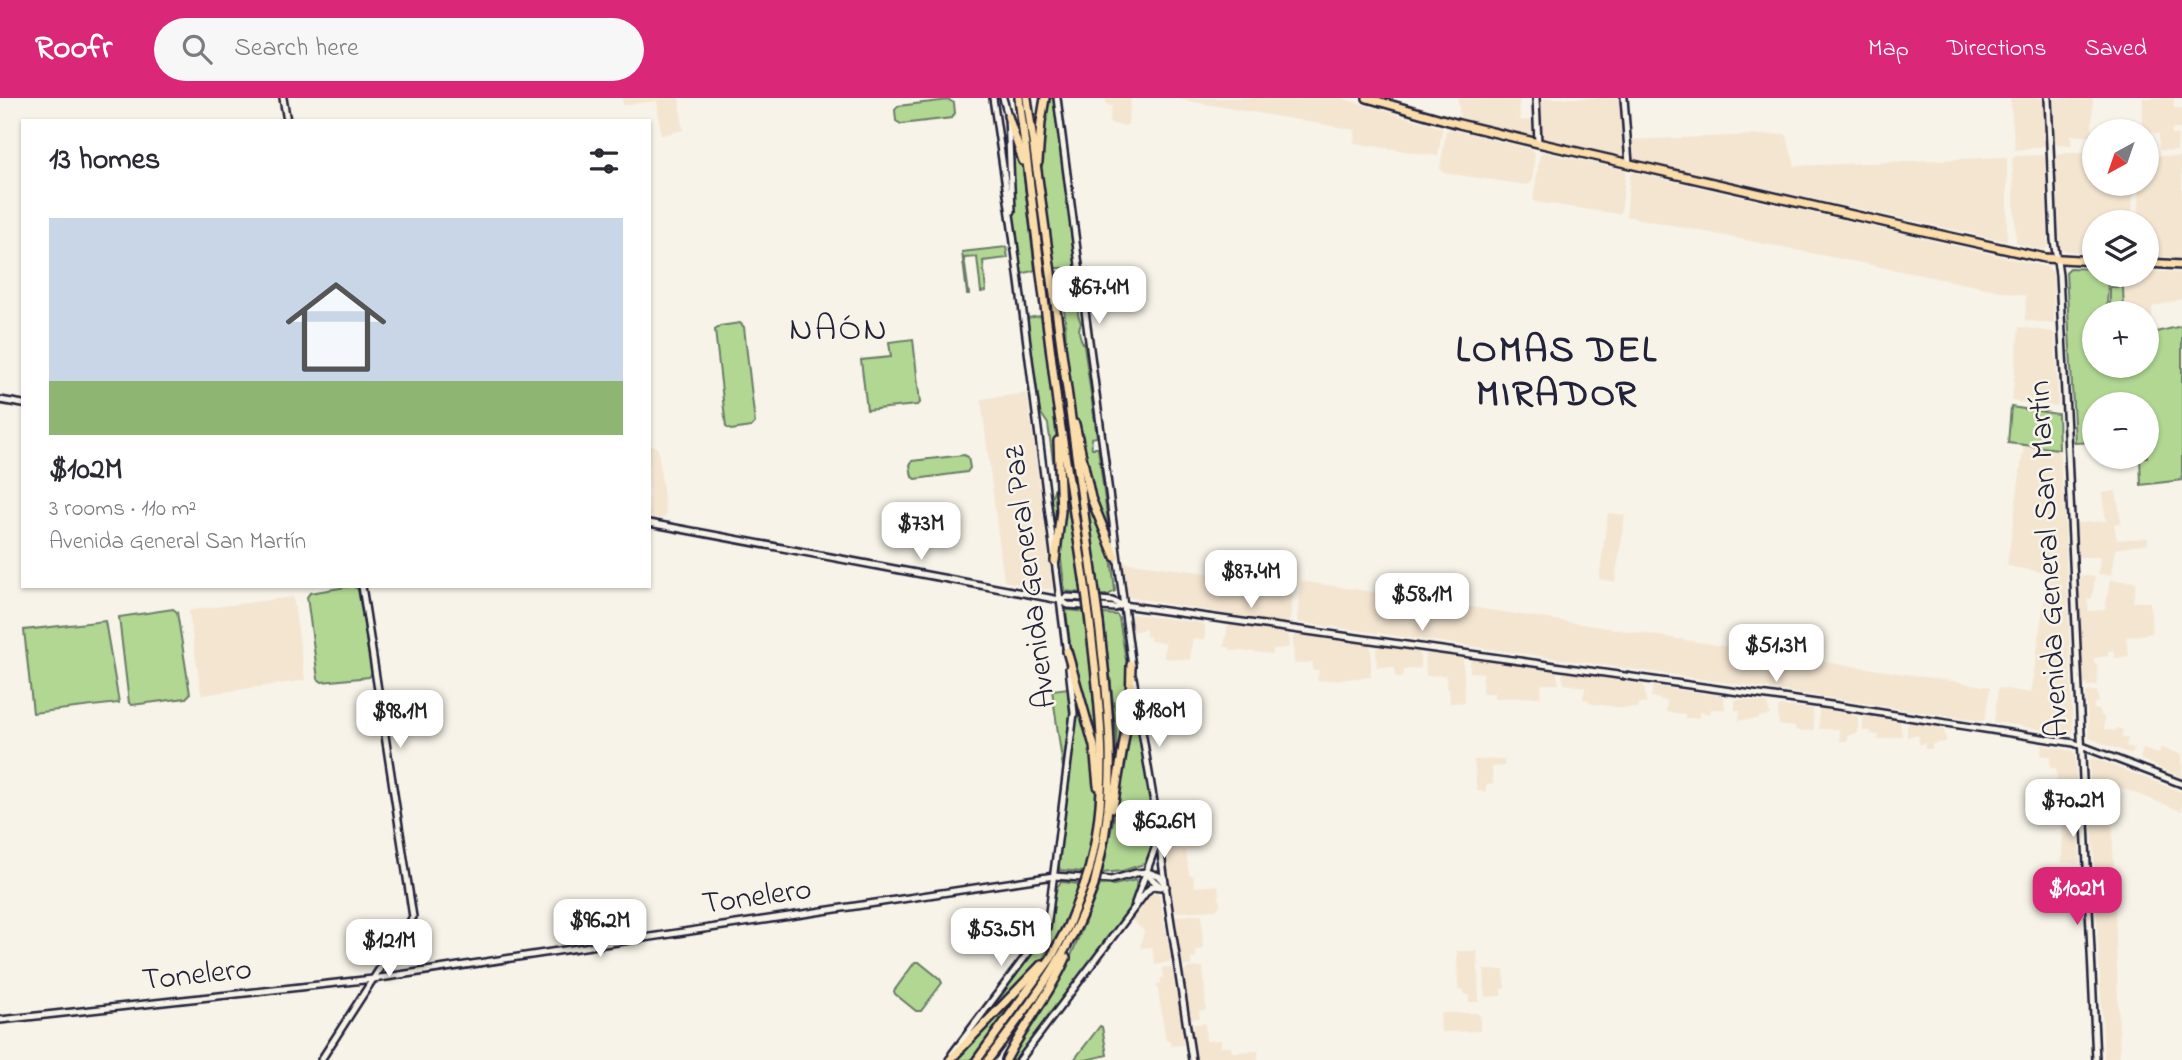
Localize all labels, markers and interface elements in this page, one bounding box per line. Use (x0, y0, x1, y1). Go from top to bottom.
search box (154, 18, 644, 81)
text: Roofr (35, 25, 112, 73)
icon: search (178, 30, 216, 68)
text: Search here (234, 30, 359, 68)
text: Map (1868, 32, 1909, 67)
text: Directions (1947, 32, 2046, 67)
text: Saved (2084, 32, 2147, 67)
north arrow (2082, 119, 2160, 196)
map controls (2082, 119, 2159, 469)
text: 13 homes (49, 139, 160, 183)
icon: filters (585, 142, 623, 180)
button: layers (2082, 210, 2159, 287)
icon: home (273, 264, 399, 390)
pin: $67.4M (1042, 266, 1156, 326)
text: $67.4M (1068, 272, 1130, 305)
button: + (2082, 301, 2159, 378)
district label: NAÓN (789, 305, 889, 356)
district label: LOMAS DEL MIRADOR (1456, 324, 1658, 424)
street label: Avenida General San Martín (2017, 379, 2083, 739)
button: − (2082, 392, 2159, 469)
street label: Avenida General Paz (991, 442, 1070, 711)
text: $102M (49, 449, 123, 493)
text: 3 rooms · 110 m² (49, 493, 196, 526)
pin: $73M (880, 503, 962, 562)
text: $73M (898, 508, 944, 541)
text: Avenida General San Martín (49, 526, 306, 559)
pin: $87.4M (1194, 550, 1308, 610)
text: $87.4M (1221, 556, 1281, 589)
pin: $58.1M (1365, 574, 1479, 633)
text: $58.1M (1391, 579, 1453, 612)
pin: $51.3M (1719, 624, 1833, 684)
text: $51.3M (1745, 630, 1807, 663)
pin: $98.1M (343, 690, 457, 750)
pin: $180M (1110, 690, 1208, 749)
text: $180M (1132, 695, 1186, 728)
text: $98.1M (372, 696, 428, 729)
pin: $70.2M (2016, 780, 2130, 839)
text: $70.2M (2041, 785, 2105, 818)
pin: $62.6M (1107, 800, 1221, 860)
text: $62.6M (1132, 806, 1196, 839)
street label: Tonelero (699, 867, 815, 929)
pin: $102M (2028, 868, 2126, 927)
text: $102M (2049, 873, 2105, 906)
pin: $96.2M (543, 900, 657, 959)
text: $96.2M (569, 905, 631, 938)
pin: $53.5M (944, 908, 1058, 968)
text: $53.5M (967, 914, 1035, 947)
pin: $121M (340, 920, 438, 979)
text: $121M (362, 925, 416, 958)
street label: Tonelero (140, 947, 254, 1005)

